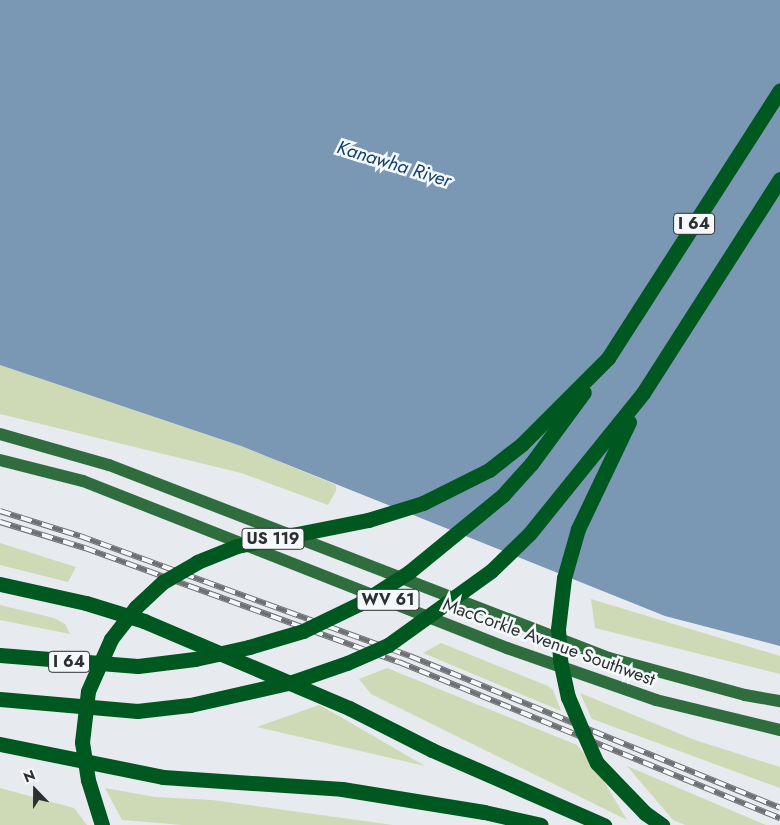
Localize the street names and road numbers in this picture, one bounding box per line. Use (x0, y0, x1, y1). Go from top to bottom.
road number: I 64 (673, 210, 715, 238)
road number: US 119 (240, 526, 306, 552)
road number: WV 61 (356, 586, 420, 614)
street label: MacCorkle Avenue Southwest (440, 594, 658, 690)
road number: I 64 (48, 649, 90, 676)

